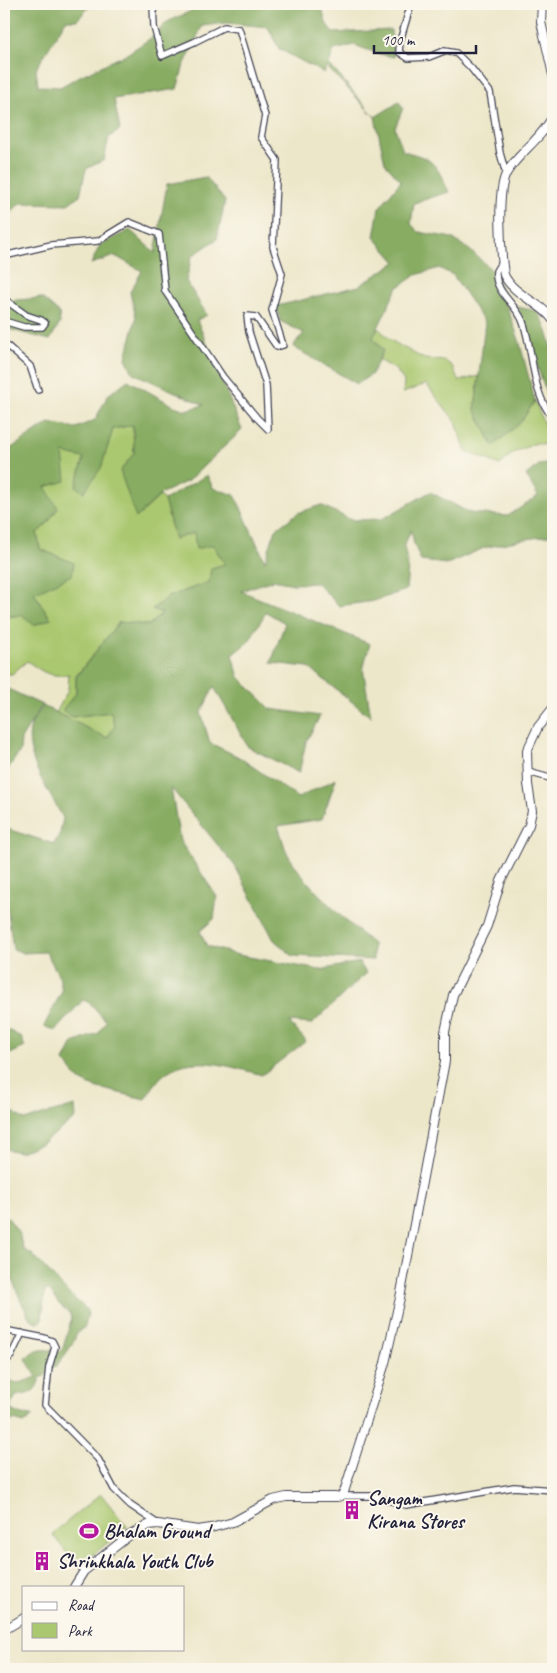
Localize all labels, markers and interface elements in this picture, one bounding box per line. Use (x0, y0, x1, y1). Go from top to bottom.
scale bar (374, 22, 477, 54)
text: 100 m (382, 31, 416, 50)
place label: Sangam Kirana Stores (367, 1486, 466, 1534)
building icon: Sangam Kirana Stores (341, 1499, 363, 1521)
place label: Bhalam Ground (104, 1519, 214, 1544)
sports icon: Bhalam Ground (78, 1520, 100, 1542)
place label: Shrinkhala Youth Club (57, 1549, 215, 1574)
building icon: Shrinkhala Youth Club (31, 1550, 53, 1572)
legend (22, 1586, 185, 1650)
text: Road (68, 1596, 95, 1615)
text: Park (68, 1622, 93, 1641)

